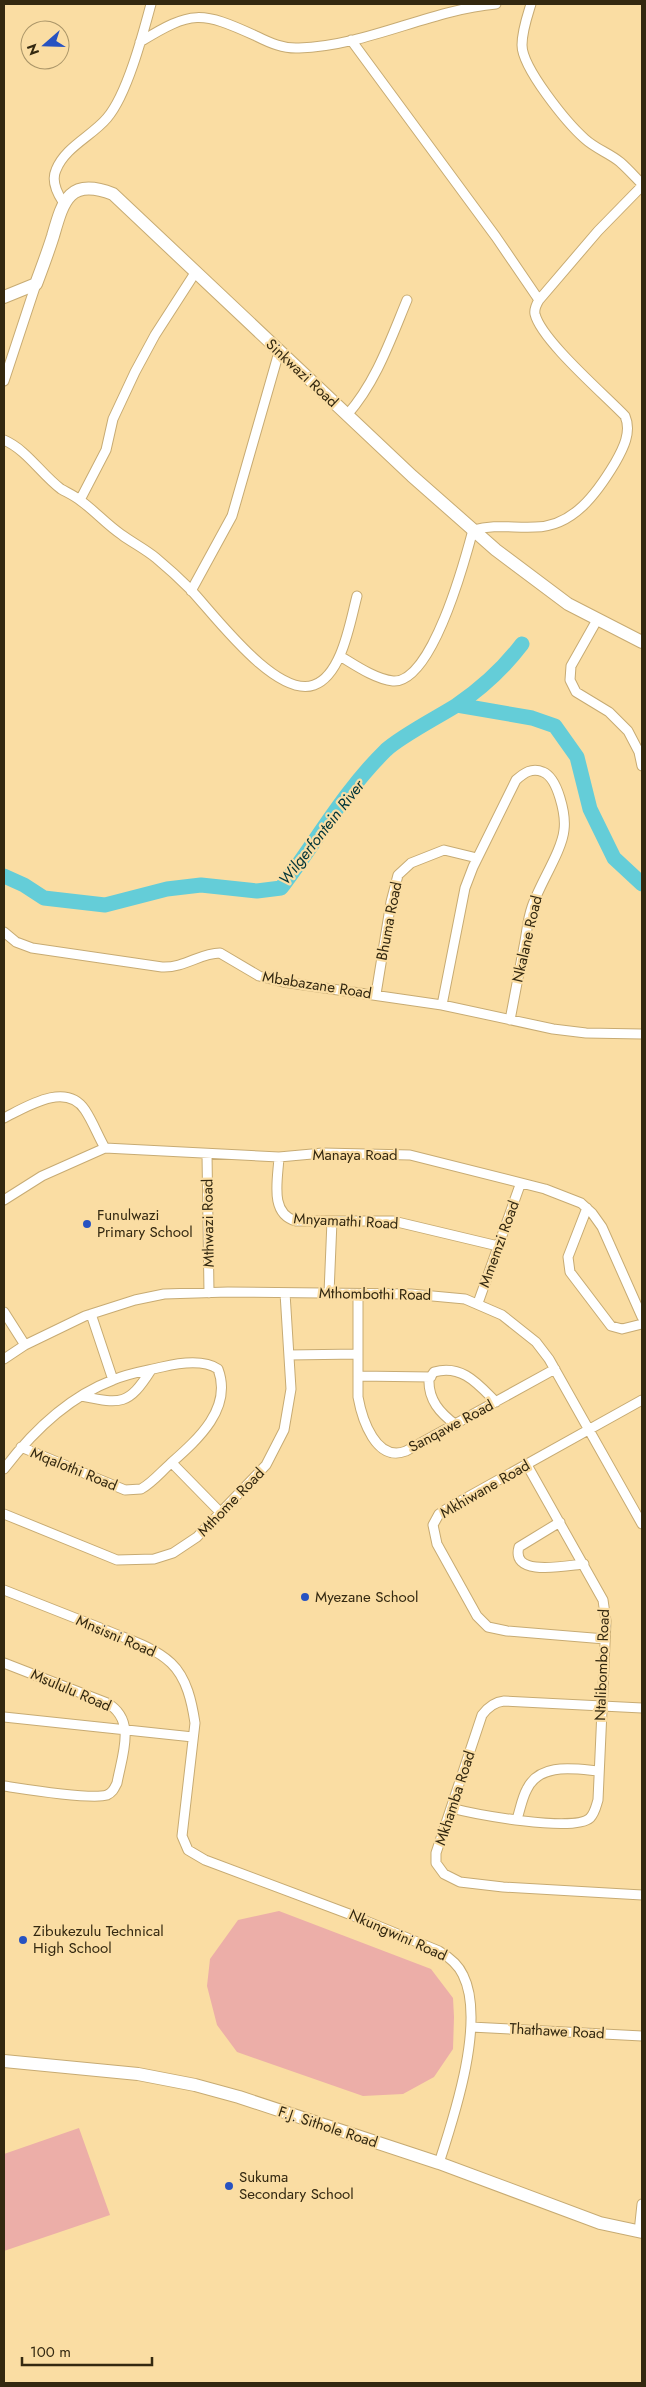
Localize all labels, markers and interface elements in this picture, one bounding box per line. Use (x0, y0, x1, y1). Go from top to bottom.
north arrow (20, 20, 70, 70)
text: N (21, 41, 44, 58)
street label: Sinkwazi Road (261, 334, 343, 412)
water label: Wilgerfontein River (273, 774, 371, 890)
street label: Bhuma Road (371, 880, 407, 962)
street label: Nkalane Road (506, 893, 548, 985)
street label: Mbabazane Road (261, 966, 373, 1004)
street label: Manaya Road (312, 1144, 398, 1166)
street label: Mthwazi Road (196, 1179, 220, 1267)
street label: Mmemzi Road (473, 1198, 525, 1290)
place label: Funulwazi Primary School (97, 1204, 193, 1243)
street label: Mnyamathi Road (293, 1207, 399, 1235)
marker: Funulwazi Primary School (81, 1218, 93, 1230)
street label: Mthombothi Road (319, 1282, 431, 1306)
street label: Sanqawe Road (405, 1394, 497, 1458)
street label: Mqalothi Road (27, 1442, 121, 1496)
street label: Mkhiwane Road (436, 1454, 534, 1524)
street label: Mthome Road (192, 1463, 270, 1541)
place label: Myezane School (315, 1586, 418, 1608)
marker: Myezane School (299, 1591, 311, 1603)
street label: Mnsisni Road (73, 1609, 159, 1663)
street label: Ntalibombo Road (589, 1609, 615, 1721)
street label: Msululu Road (27, 1663, 115, 1717)
street label: Mkhamba Road (429, 1748, 481, 1848)
street label: Nkungwini Road (346, 1904, 450, 1966)
place label: Zibukezulu Technical High School (33, 1920, 164, 1959)
marker: Zibukezulu Technical High School (17, 1934, 29, 1946)
street label: Thathawe Road (509, 2018, 605, 2044)
street label: F.J. Sithole Road (275, 2101, 381, 2153)
place label: Sukuma Secondary School (239, 2166, 354, 2205)
marker: Sukuma Secondary School (223, 2180, 235, 2192)
scale bar (22, 2334, 152, 2366)
text: 100 m (30, 2341, 71, 2363)

